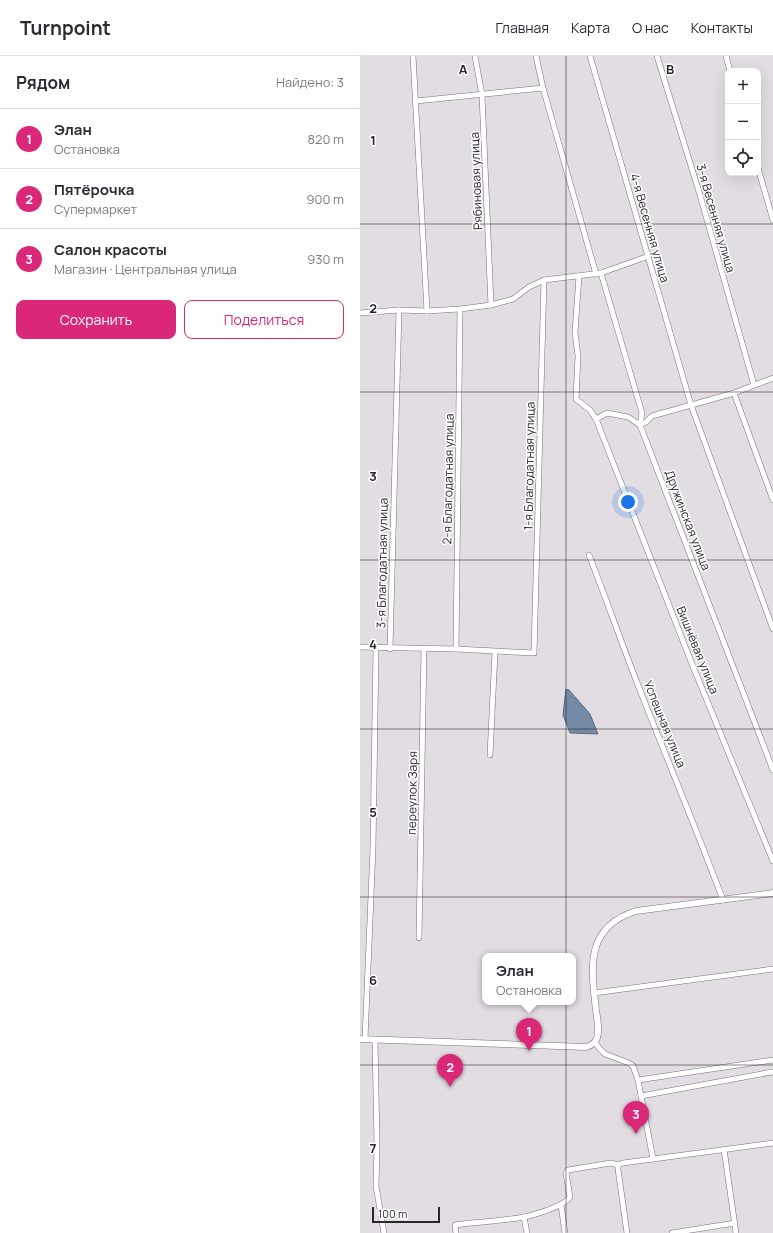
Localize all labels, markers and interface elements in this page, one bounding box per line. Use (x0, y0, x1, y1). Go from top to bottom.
text: Turnpoint (20, 15, 111, 41)
text: Главная (496, 18, 549, 37)
text: Карта (571, 18, 610, 37)
text: О нас (632, 18, 669, 37)
text: Контакты (691, 18, 753, 37)
text: A (459, 60, 468, 78)
text: B (666, 60, 674, 78)
map controls (725, 68, 761, 176)
button: + (725, 68, 761, 104)
text: Рядом (16, 71, 70, 94)
text: Найдено: 3 (276, 73, 344, 91)
button: − (725, 104, 761, 140)
text: Элан (54, 119, 92, 140)
text: 1 (26, 130, 32, 148)
text: 820 m (307, 130, 344, 148)
text: 1 (370, 131, 376, 149)
street label: Рябиновая улица (466, 132, 486, 230)
text: Остановка (54, 140, 120, 158)
button: locate (725, 140, 761, 176)
street label: 3-я Весенняя улица (692, 162, 740, 274)
street label: 4-я Весенняя улица (626, 171, 674, 285)
text: Пятёрочка (54, 179, 134, 200)
text: 2 (25, 190, 33, 208)
text: 900 m (306, 190, 344, 208)
text: Супермаркет (54, 200, 137, 218)
text: Салон красоты (54, 239, 167, 260)
text: 3 (25, 250, 33, 268)
text: 930 m (307, 250, 344, 268)
text: Магазин · Центральная улица (54, 260, 237, 278)
text: 2 (369, 299, 377, 317)
button: Сохранить (16, 300, 176, 339)
button: Поделиться (184, 300, 344, 339)
street label: 1-я Благодатная улица (519, 401, 539, 531)
street label: 2-я Благодатная улица (438, 413, 458, 545)
text: 3 (369, 467, 377, 485)
street label: Дружинская улица (661, 467, 715, 573)
your location (618, 492, 638, 512)
street label: 3-я Благодатная улица (372, 498, 392, 628)
street label: Вишнёвая улица (673, 604, 723, 696)
text: 4 (369, 635, 377, 653)
street label: Успешная улица (640, 678, 690, 770)
street label: переулок Заря (403, 751, 421, 835)
text: 5 (369, 803, 377, 821)
popup (482, 953, 576, 1005)
text: Элан (496, 960, 534, 981)
text: 6 (369, 971, 377, 989)
text: Остановка (496, 981, 562, 999)
pin: 1 (516, 1018, 542, 1051)
pin: 2 (437, 1054, 463, 1087)
pin: 3 (623, 1101, 649, 1134)
text: 7 (370, 1139, 377, 1157)
scale bar (372, 1205, 440, 1224)
text: 100 m (378, 1206, 407, 1221)

